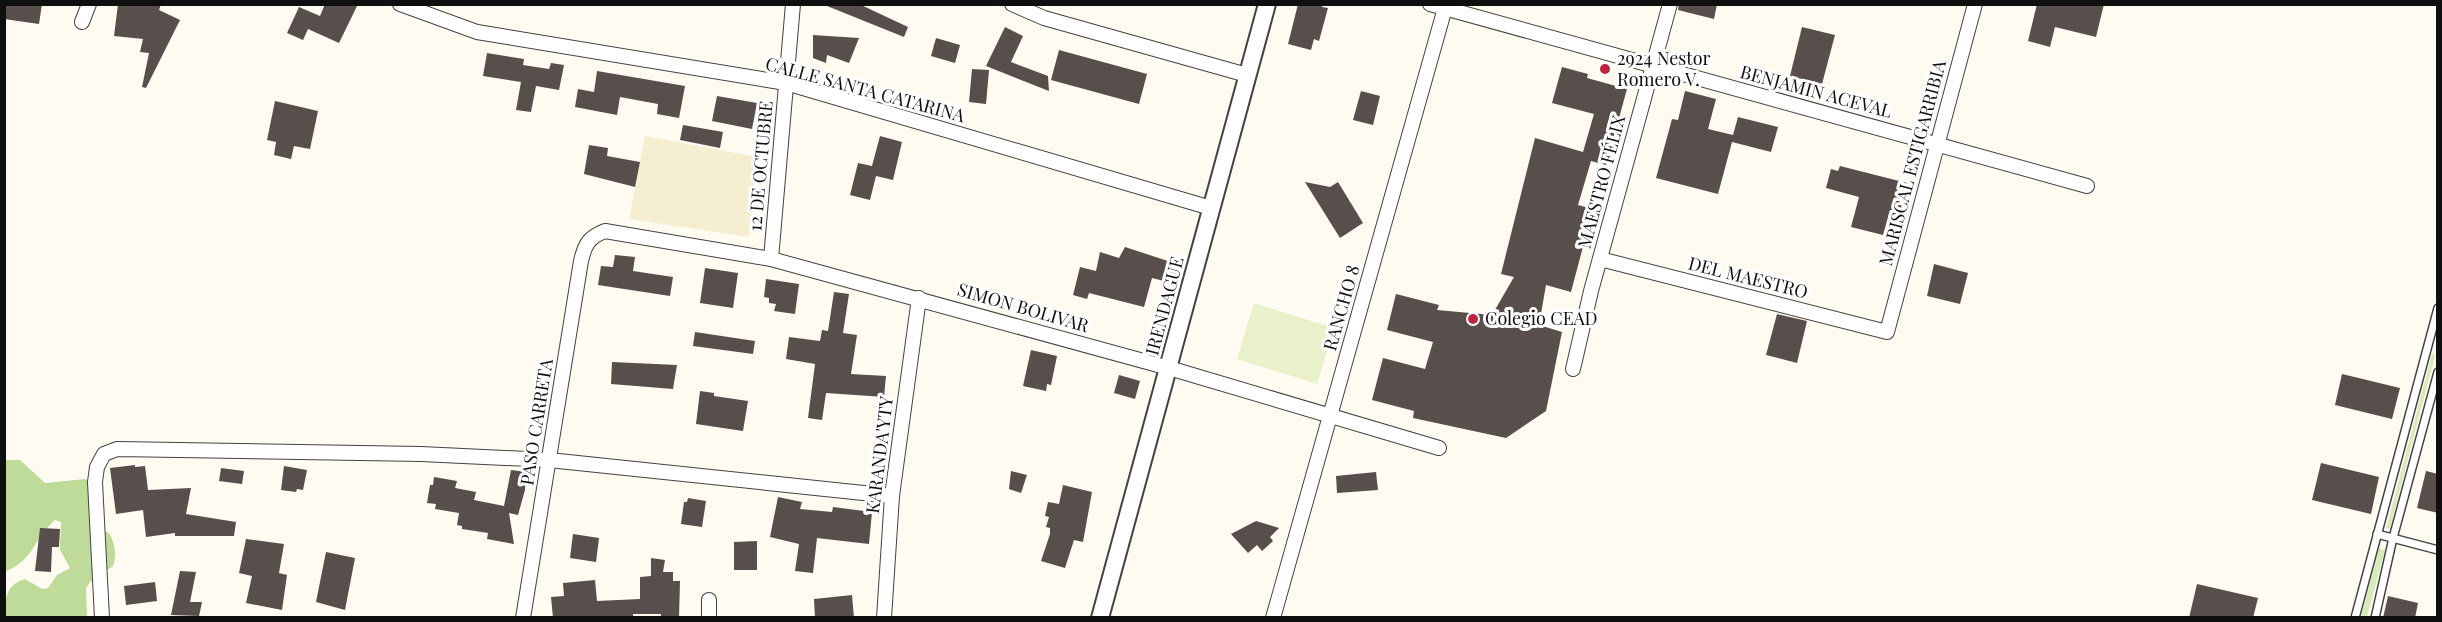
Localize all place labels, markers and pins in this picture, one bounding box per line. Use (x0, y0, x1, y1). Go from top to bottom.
place label: 2924 Nestor Romero V. (1617, 46, 1711, 91)
marker: 2924 Nestor Romero V. (1598, 62, 1612, 76)
place label: Colegio CEAD (1485, 306, 1598, 330)
marker: Colegio CEAD (1466, 312, 1480, 326)

